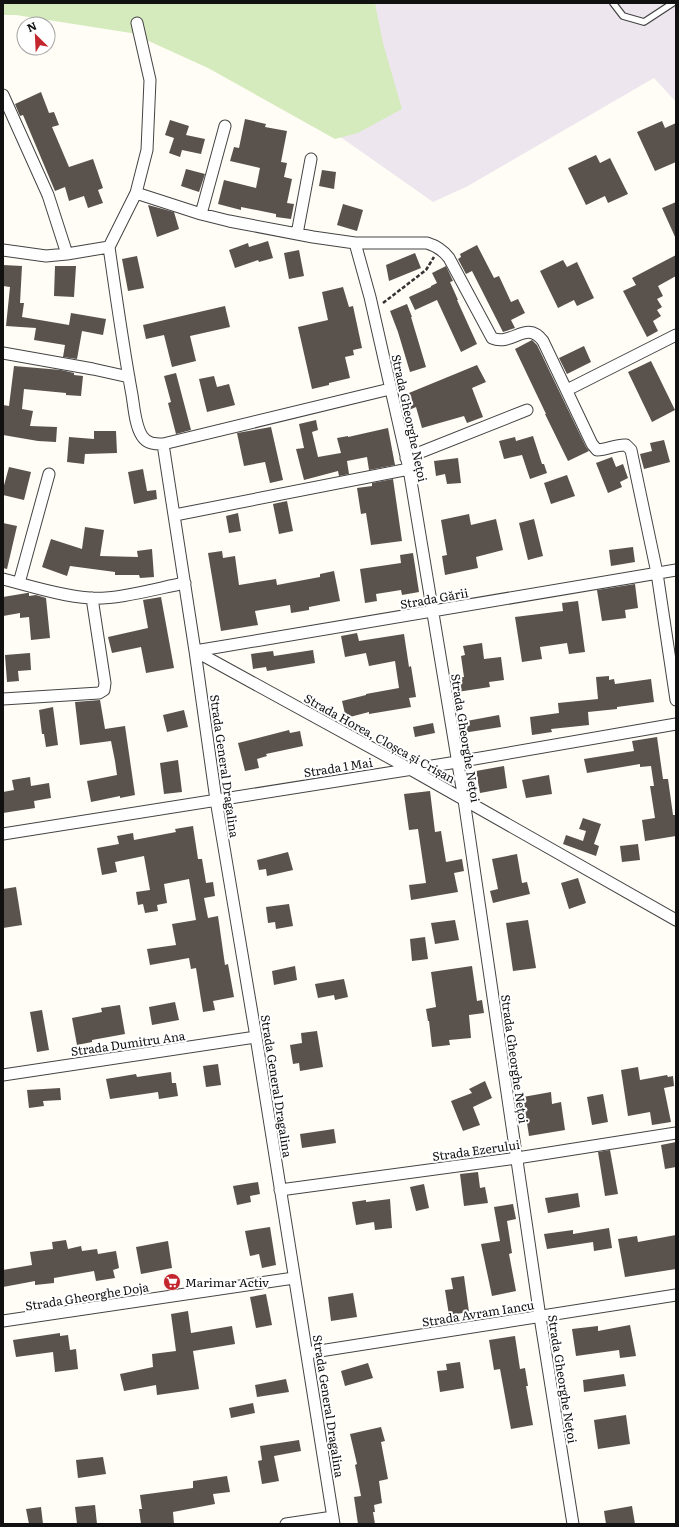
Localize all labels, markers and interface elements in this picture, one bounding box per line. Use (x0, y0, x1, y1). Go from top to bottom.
north arrow (16, 16, 56, 56)
text: N (24, 17, 39, 35)
street label: Strada Gheorghe Nețoi (388, 353, 432, 483)
street label: Strada Gării (398, 583, 470, 613)
street label: Strada Gheorghe Nețoi (447, 672, 485, 804)
street label: Strada Horea, Cloșca și Crișan (301, 689, 459, 787)
street label: Strada General Dragalina (206, 693, 244, 839)
street label: Strada 1 Mai (302, 753, 374, 781)
street label: Strada Gheorghe Nețoi (497, 993, 533, 1125)
street label: Strada General Dragalina (257, 1013, 297, 1159)
street label: Strada Dumitru Ana (70, 1026, 187, 1060)
street label: Strada Ezerului (431, 1135, 521, 1165)
supermarket icon: Marimar Activ (162, 1272, 182, 1292)
place label: Marimar Activ (185, 1273, 269, 1291)
street label: Strada Gheorghe Doja (24, 1277, 151, 1315)
street label: Strada Avram Iancu (421, 1295, 536, 1331)
street label: Strada Gheorghe Nețoi (544, 1313, 582, 1445)
street label: Strada General Dragalina (309, 1333, 349, 1479)

